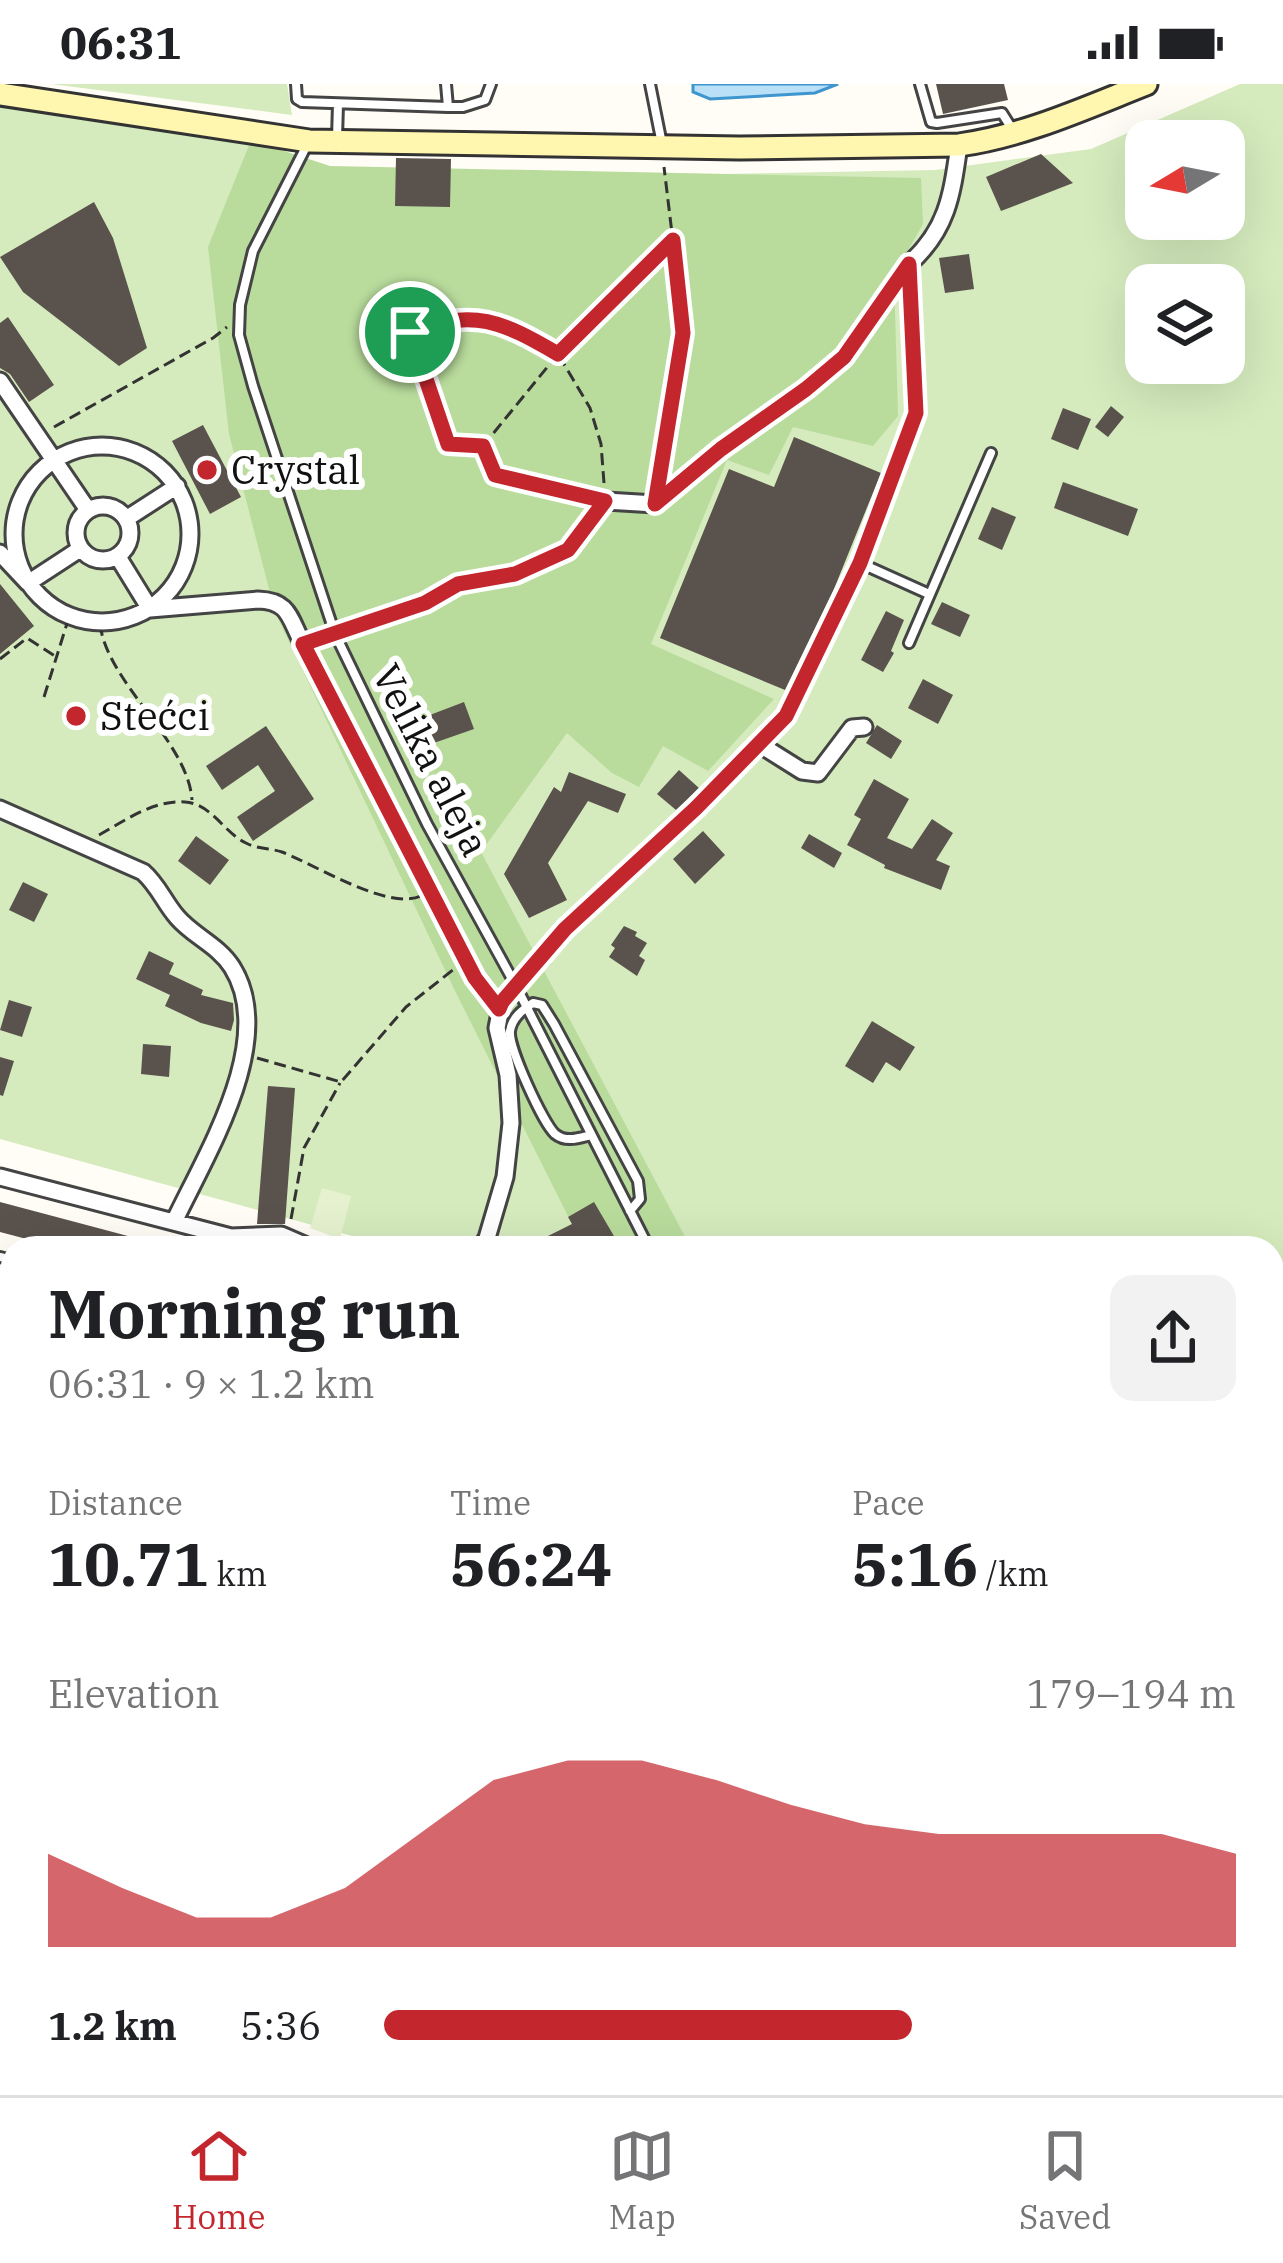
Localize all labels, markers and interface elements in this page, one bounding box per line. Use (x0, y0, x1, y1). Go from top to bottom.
text: 06:31 (60, 13, 182, 71)
north arrow (1125, 120, 1245, 240)
map controls (1125, 120, 1245, 384)
button: layers (1125, 264, 1245, 384)
pin (359, 281, 461, 383)
icon: arrive (377, 299, 443, 365)
place label: Crystal (231, 444, 360, 495)
marker: Crystal (194, 457, 220, 483)
street label: Velika aleja (361, 655, 502, 864)
place label: Stećci (100, 690, 210, 741)
marker: Stećci (63, 703, 89, 729)
text: Morning run (48, 1270, 461, 1356)
button: share (1110, 1275, 1236, 1401)
text: 06:31 · 9 × 1.2 km (48, 1358, 375, 1409)
text: Distance (48, 1481, 183, 1524)
text: Time (450, 1481, 531, 1524)
text: Pace (852, 1481, 925, 1524)
text: 10.71 (48, 1524, 209, 1603)
text: 56:24 (450, 1524, 612, 1603)
text: 5:16 (852, 1524, 978, 1603)
text: km (209, 1552, 267, 1595)
text: /km (978, 1552, 1049, 1595)
text: Elevation (48, 1668, 220, 1719)
text: 179–194 m (1026, 1668, 1236, 1719)
text: 1.2 km (48, 2000, 177, 2051)
text: 5:36 (240, 2000, 321, 2051)
tab: Home (172, 2123, 265, 2238)
tab: Map (609, 2123, 676, 2238)
tab: Saved (1019, 2123, 1111, 2238)

